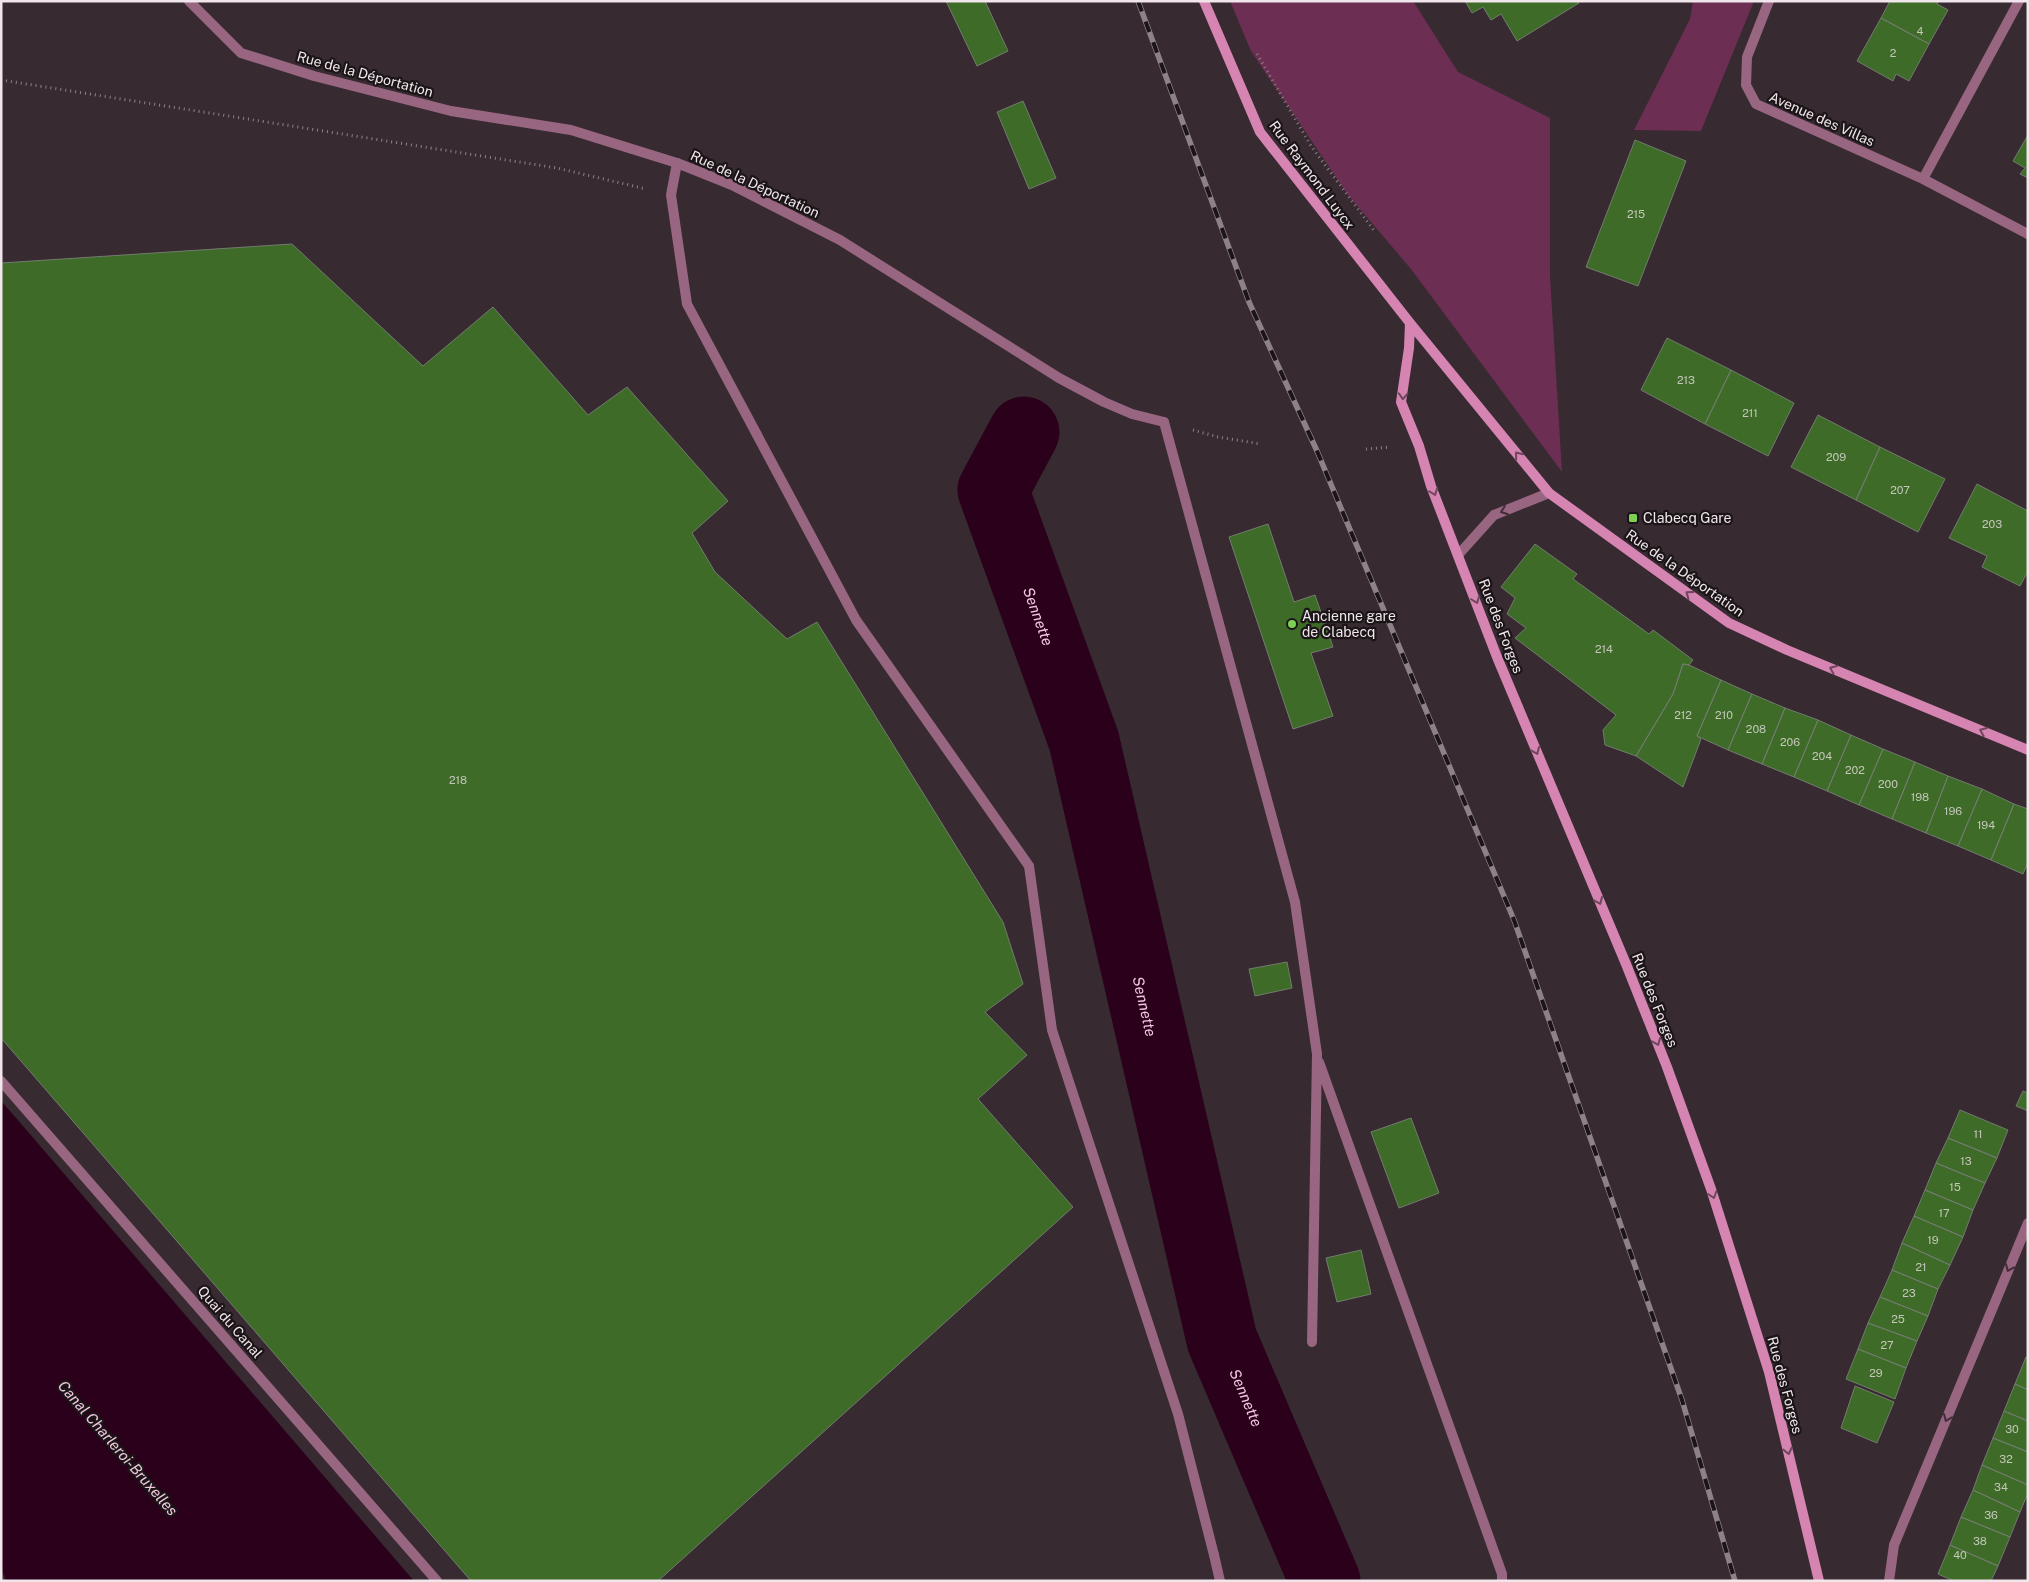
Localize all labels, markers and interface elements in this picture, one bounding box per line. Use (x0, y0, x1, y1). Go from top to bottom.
house number: 4 (1917, 25, 1924, 37)
house number: 2 (1890, 47, 1897, 59)
street label: Rue de la Déportation (295, 48, 435, 100)
street label: Avenue des Villas (1767, 89, 1877, 149)
street label: Rue Raymond Luycx (1266, 118, 1358, 232)
street label: Rue de la Déportation (688, 147, 822, 221)
house number: 215 (1627, 208, 1645, 220)
house number: 213 (1677, 374, 1695, 386)
one-way arrow (1398, 393, 1408, 401)
house number: 211 (1742, 407, 1758, 419)
house number: 209 (1826, 451, 1846, 463)
one-way arrow (1515, 452, 1523, 461)
house number: 207 (1890, 484, 1910, 496)
one-way arrow (1428, 487, 1438, 496)
one-way arrow (1500, 505, 1509, 515)
place label: Clabecq Gare (1643, 510, 1732, 526)
marker: Clabecq Gare (1627, 512, 1639, 524)
house number: 203 (1982, 518, 2002, 530)
street label: Rue de la Déportation (1623, 526, 1747, 620)
street label: Rue des Forges (1476, 576, 1526, 676)
water label: Sennette (1020, 585, 1057, 648)
one-way arrow (1686, 592, 1695, 600)
one-way arrow (1470, 595, 1480, 604)
place label: Ancienne gare de Clabecq (1302, 608, 1396, 640)
marker: Ancienne gare de Clabecq (1286, 618, 1298, 630)
house number: 214 (1595, 643, 1613, 655)
one-way arrow (1829, 664, 1838, 675)
house number: 212 (1674, 709, 1692, 721)
house number: 210 (1715, 709, 1733, 721)
house number: 208 (1746, 723, 1766, 735)
one-way arrow (1979, 727, 1988, 737)
house number: 206 (1780, 736, 1800, 748)
one-way arrow (1530, 746, 1541, 755)
house number: 204 (1812, 750, 1832, 762)
house number: 202 (1845, 764, 1865, 776)
house number: 218 (449, 774, 467, 786)
house number: 200 (1878, 778, 1898, 790)
house number: 198 (1911, 791, 1929, 803)
house number: 196 (1944, 805, 1962, 817)
house number: 194 (1977, 819, 1995, 831)
one-way arrow (1593, 896, 1603, 905)
street label: Rue des Forges (1629, 951, 1681, 1049)
water label: Sennette (1130, 975, 1160, 1038)
one-way arrow (1650, 1037, 1661, 1046)
house number: 11 (1974, 1128, 1982, 1140)
house number: 13 (1960, 1155, 1972, 1167)
house number: 15 (1949, 1181, 1961, 1193)
one-way arrow (1707, 1190, 1717, 1198)
house number: 17 (1938, 1207, 1950, 1219)
house number: 19 (1927, 1234, 1939, 1246)
house number: 21 (1915, 1261, 1927, 1273)
one-way arrow (2005, 1263, 2015, 1272)
street label: Quai du Canal (194, 1283, 266, 1361)
house number: 23 (1902, 1287, 1916, 1299)
house number: 25 (1891, 1313, 1905, 1325)
street label: Rue des Forges (1764, 1335, 1806, 1435)
house number: 27 (1880, 1339, 1894, 1351)
water label: Sennette (1227, 1366, 1266, 1429)
house number: 29 (1869, 1367, 1883, 1379)
water label: Canal Charleroi-Bruxelles (55, 1377, 181, 1519)
one-way arrow (1942, 1413, 1953, 1422)
house number: 30 (2005, 1423, 2019, 1435)
one-way arrow (1782, 1447, 1793, 1456)
house number: 32 (1999, 1453, 2013, 1465)
house number: 34 (1994, 1481, 2008, 1493)
house number: 36 (1984, 1509, 1998, 1521)
house number: 38 (1973, 1535, 1987, 1547)
house number: 40 (1953, 1549, 1967, 1561)

